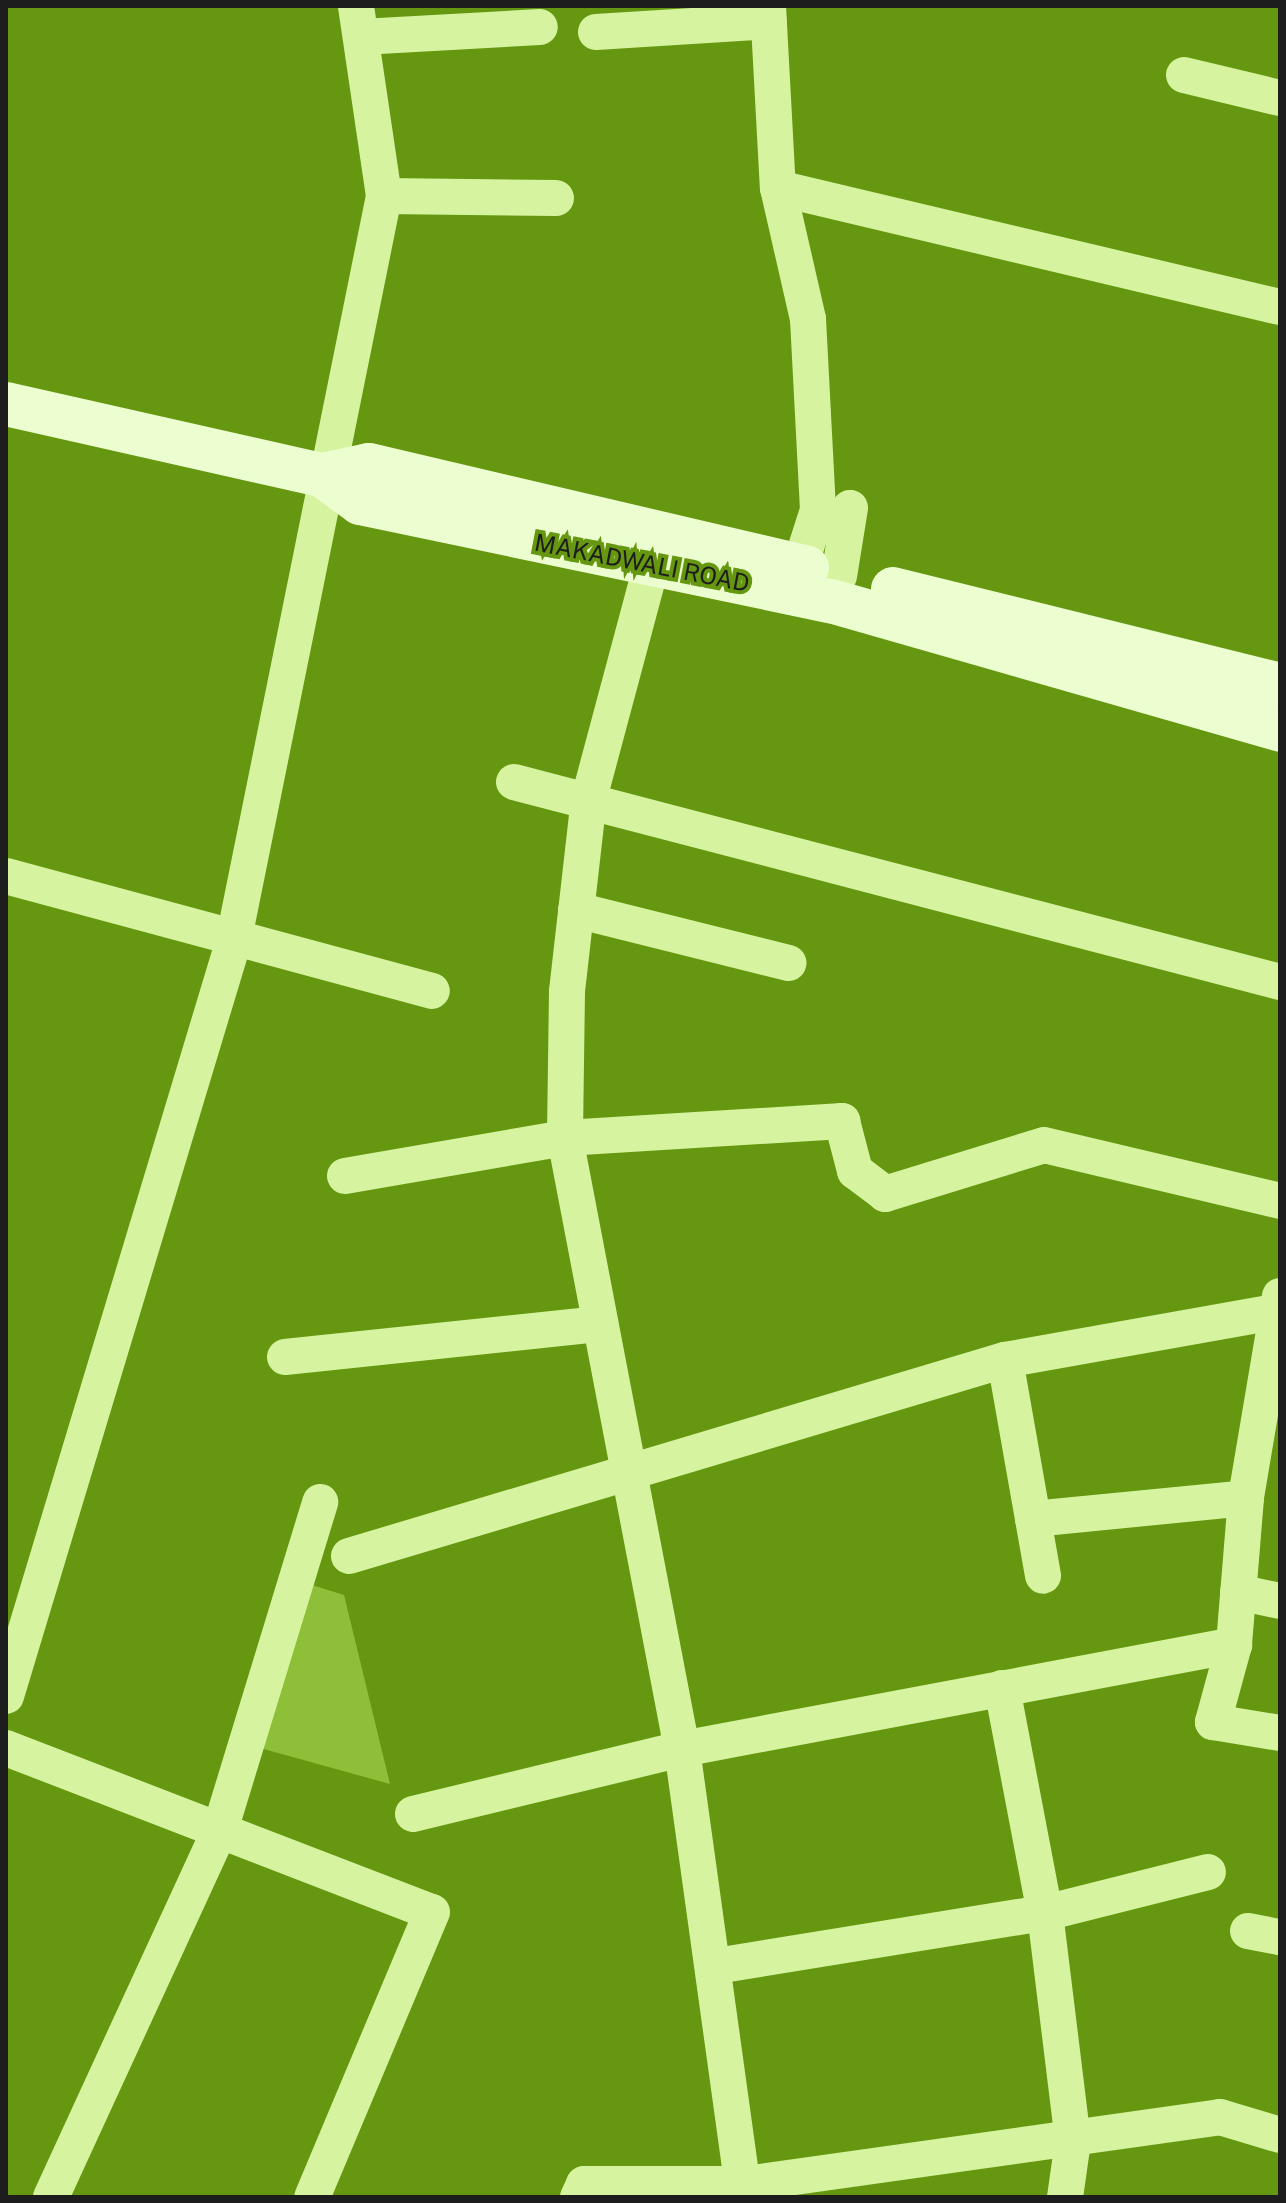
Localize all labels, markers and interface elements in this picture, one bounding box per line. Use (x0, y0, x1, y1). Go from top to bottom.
street label: MAKADWALI ROAD (532, 528, 752, 598)

